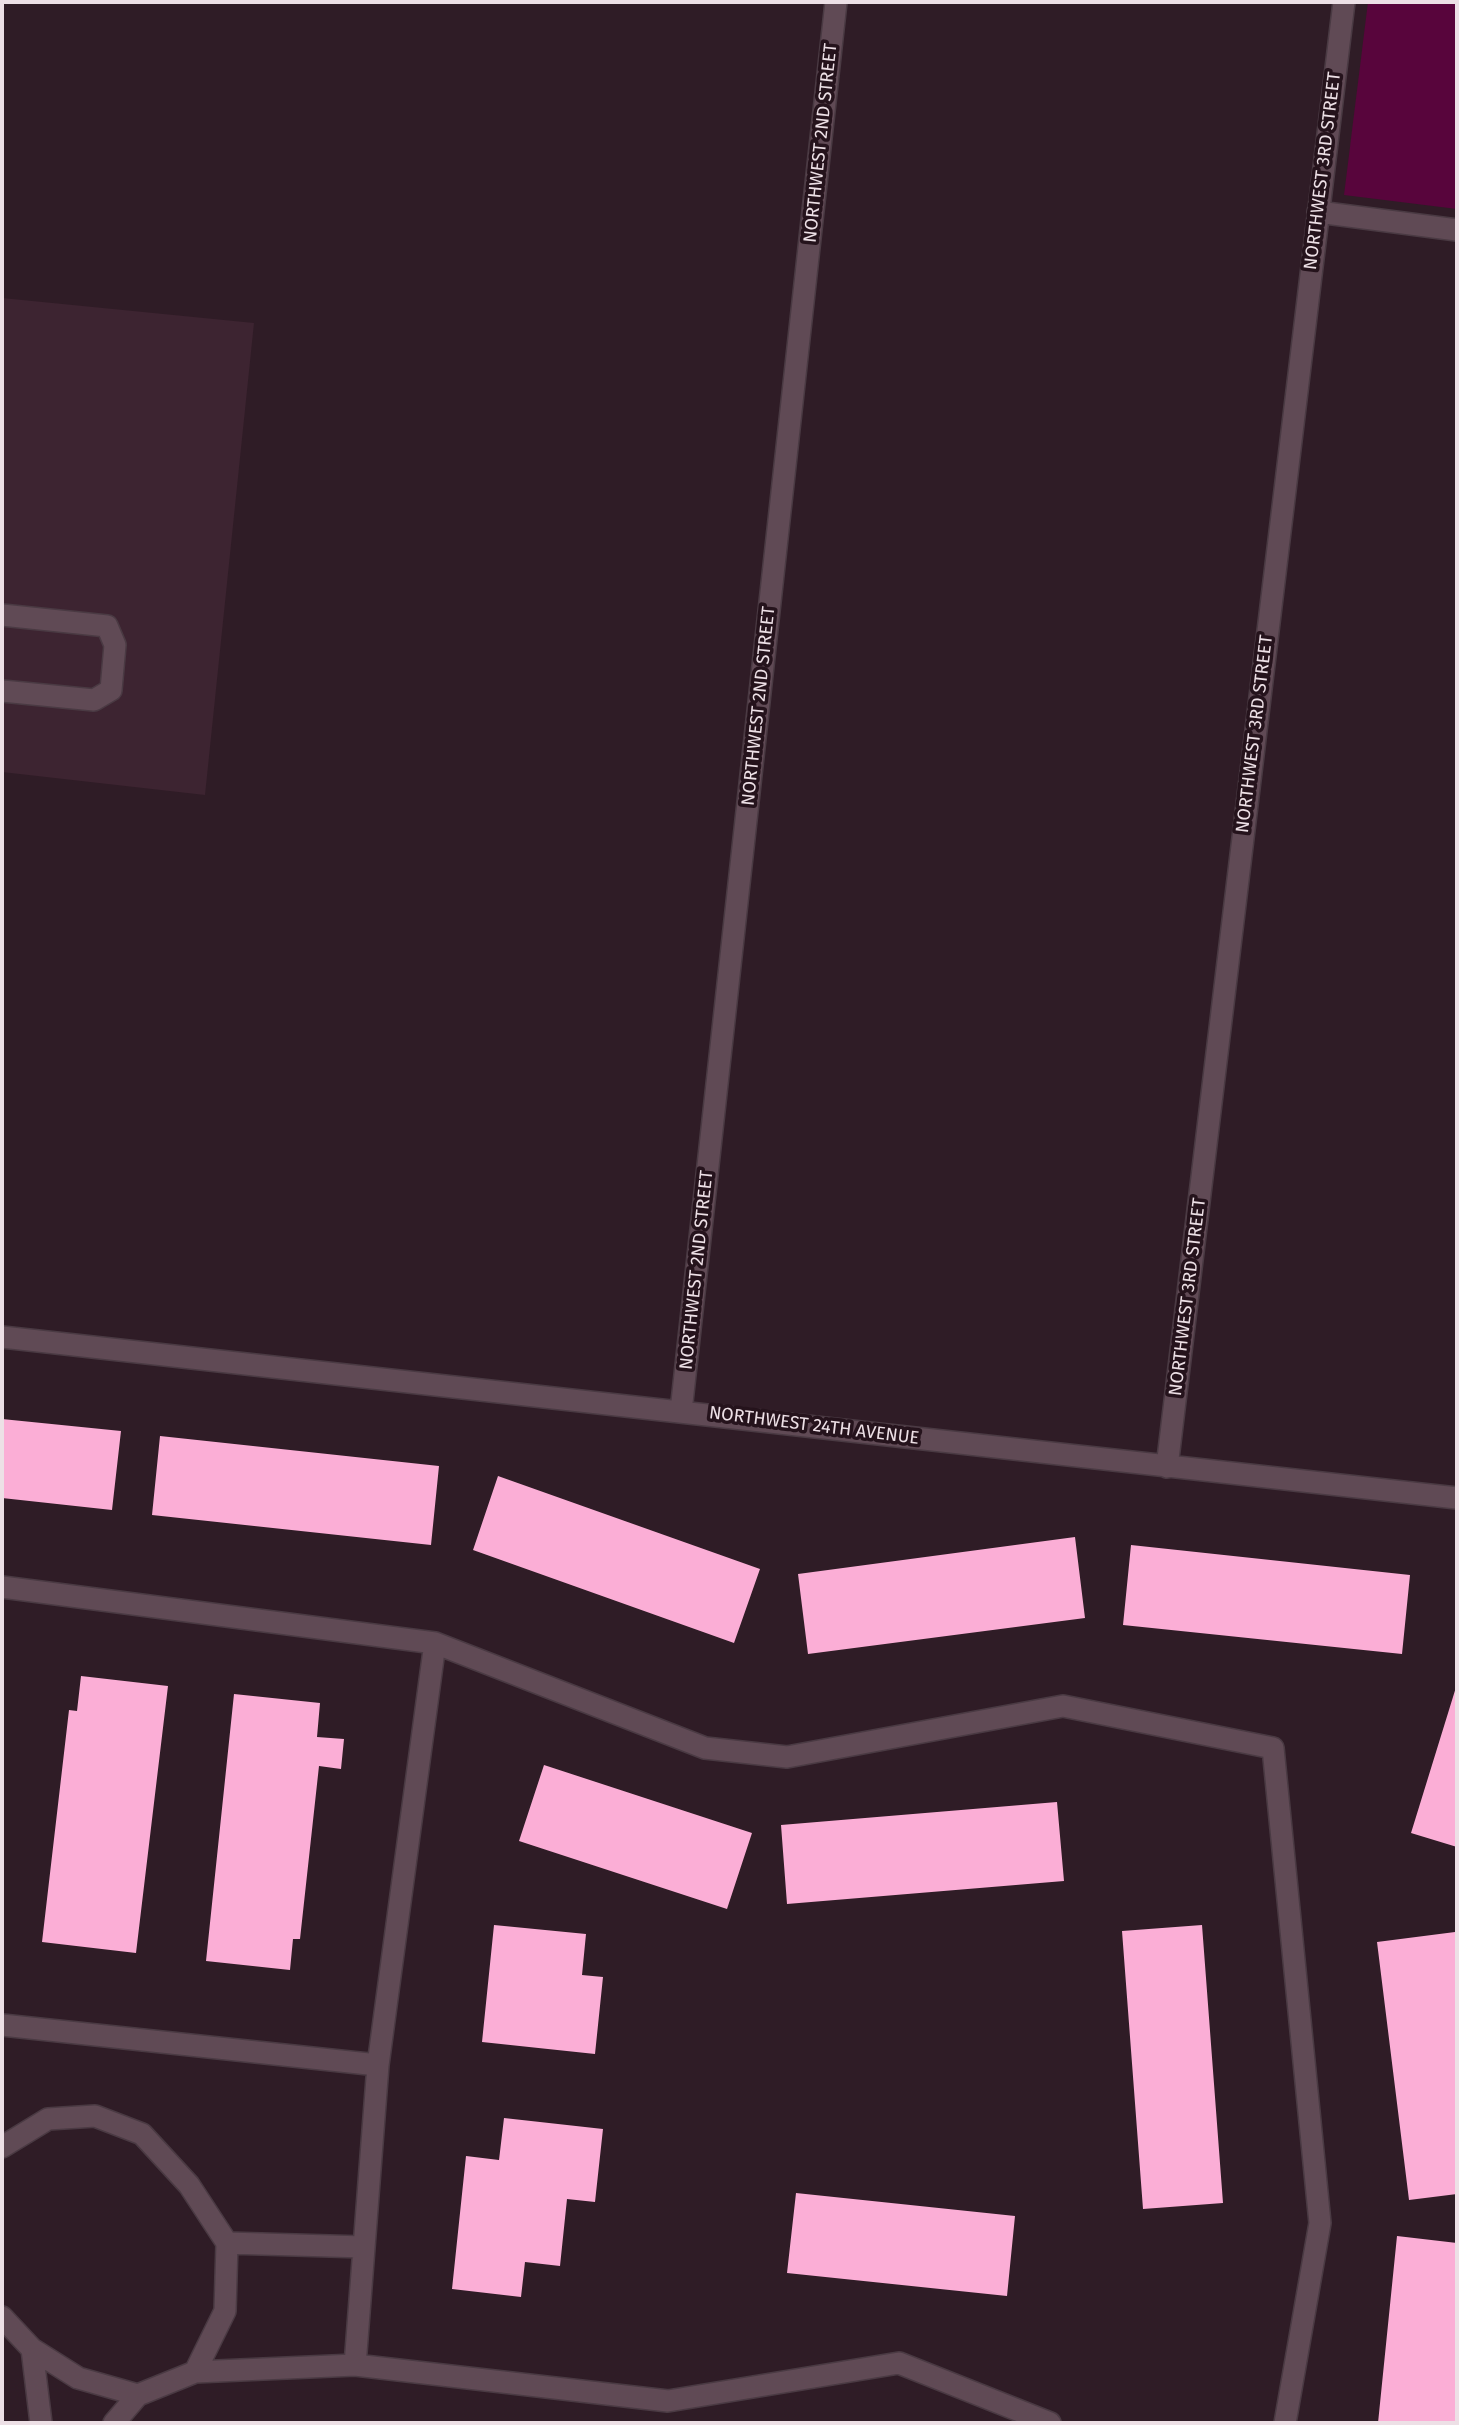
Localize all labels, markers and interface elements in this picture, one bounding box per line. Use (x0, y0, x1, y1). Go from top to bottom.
street label: NORTHWEST 2ND STREET (800, 42, 842, 244)
street label: NORTHWEST 3RD STREET (1300, 71, 1346, 271)
street label: NORTHWEST 2ND STREET (738, 605, 780, 807)
street label: NORTHWEST 3RD STREET (1232, 634, 1278, 834)
street label: NORTHWEST 2ND STREET (676, 1169, 718, 1371)
street label: NORTHWEST 3RD STREET (1165, 1197, 1211, 1397)
street label: NORTHWEST 24TH AVENUE (708, 1402, 920, 1450)

